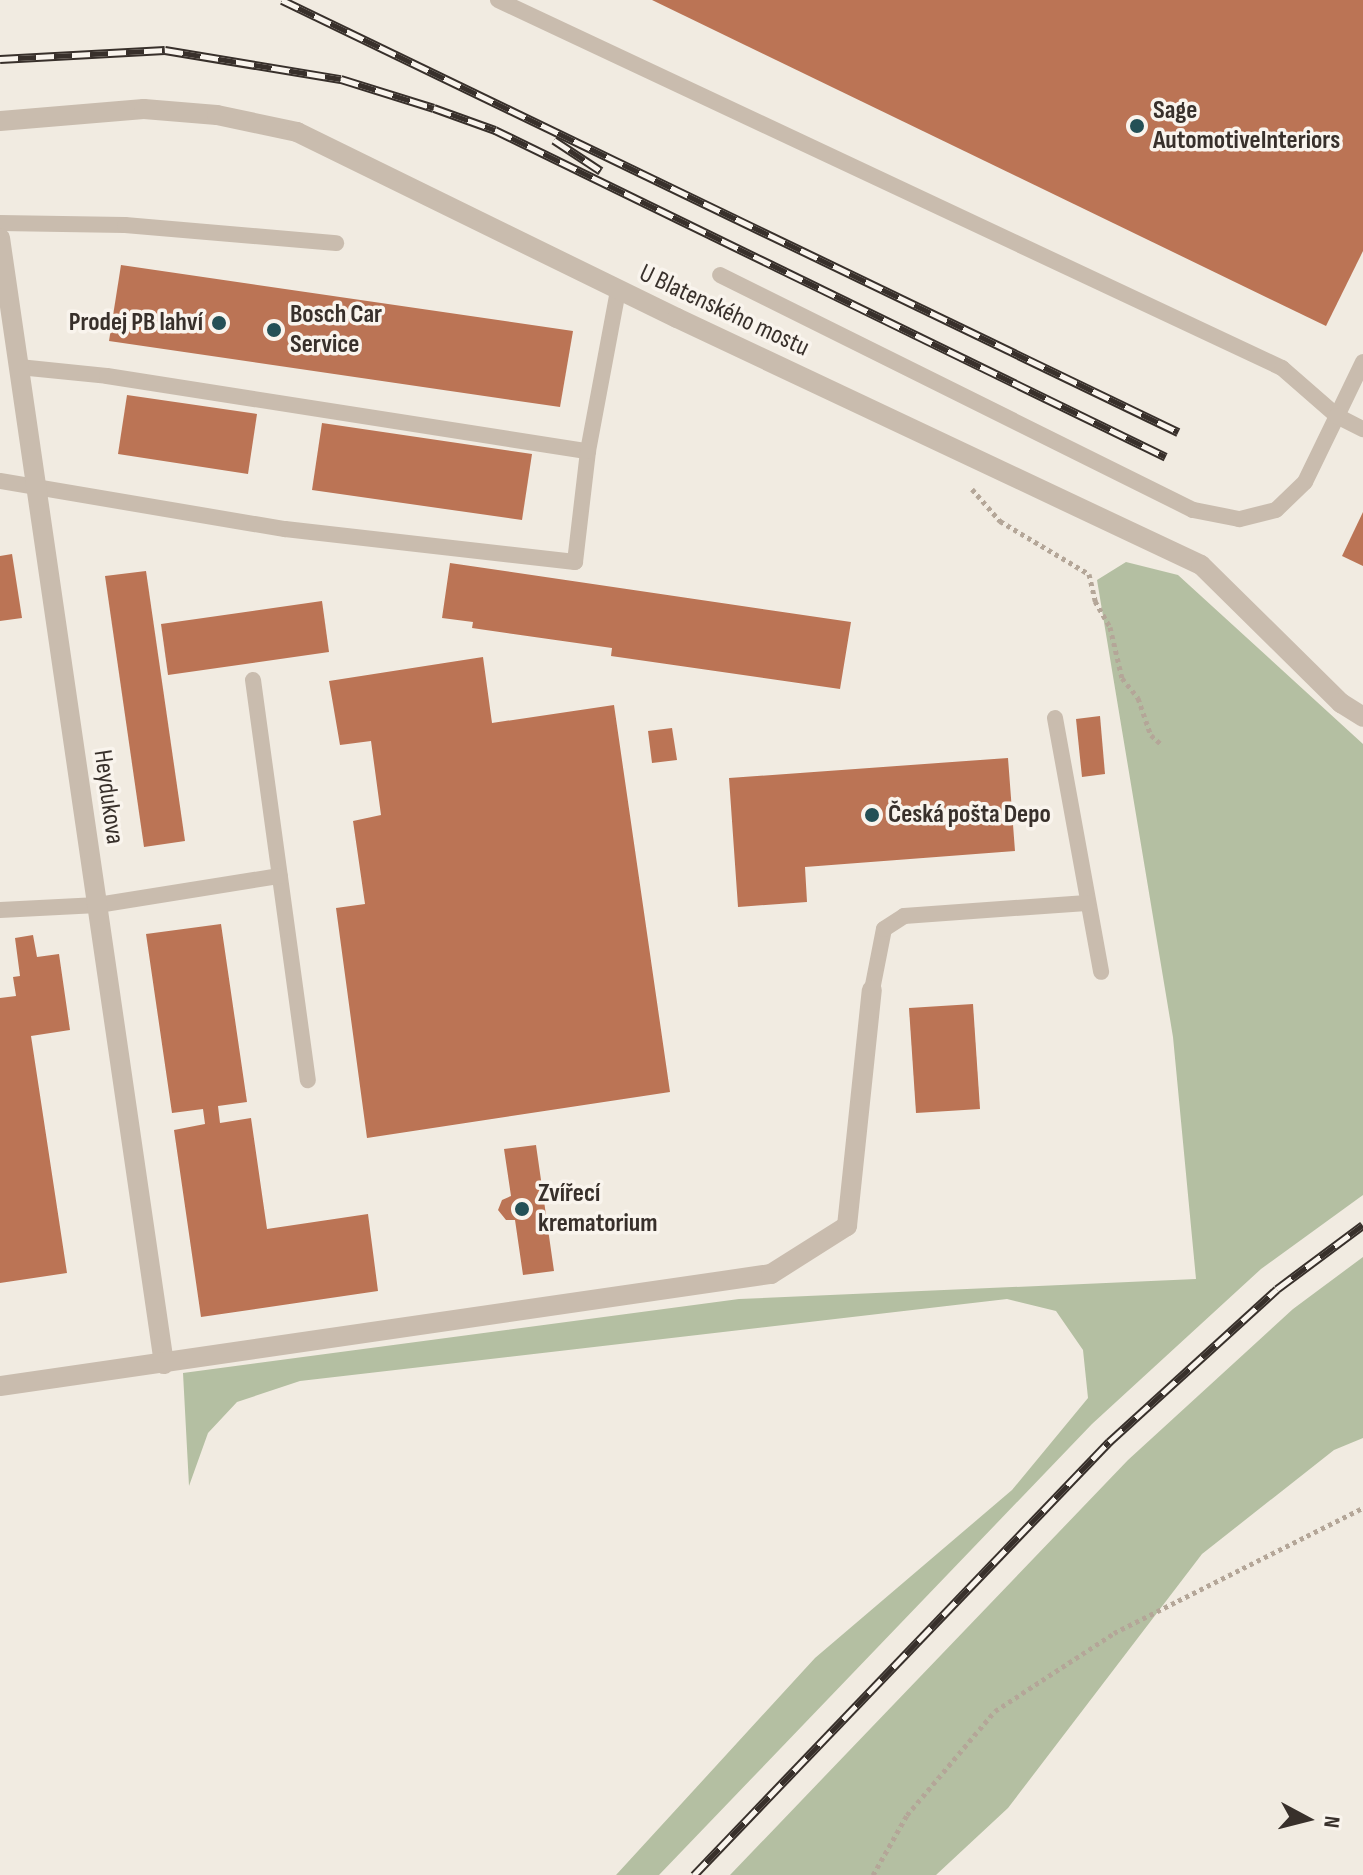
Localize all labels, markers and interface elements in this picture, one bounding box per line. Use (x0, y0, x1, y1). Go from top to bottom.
place label: Sage AutomotiveInteriors (1153, 95, 1340, 156)
marker: Sage AutomotiveInteriors (1128, 117, 1146, 135)
street label: U Blatenského mostu (634, 258, 814, 364)
place label: Bosch Car Service (290, 299, 382, 360)
place label: Prodej PB lahví (69, 307, 203, 339)
marker: Prodej PB lahví (210, 314, 228, 332)
marker: Bosch Car Service (265, 321, 283, 339)
street label: Heydukova (86, 748, 130, 846)
place label: Česká pošta Depo (888, 799, 1051, 831)
marker: Česká pošta Depo (863, 806, 881, 824)
place label: Zvířecí krematorium (538, 1178, 657, 1240)
marker: Zvířecí krematorium (513, 1200, 531, 1218)
north arrow (1267, 1779, 1347, 1859)
text: N (1317, 1815, 1345, 1829)

